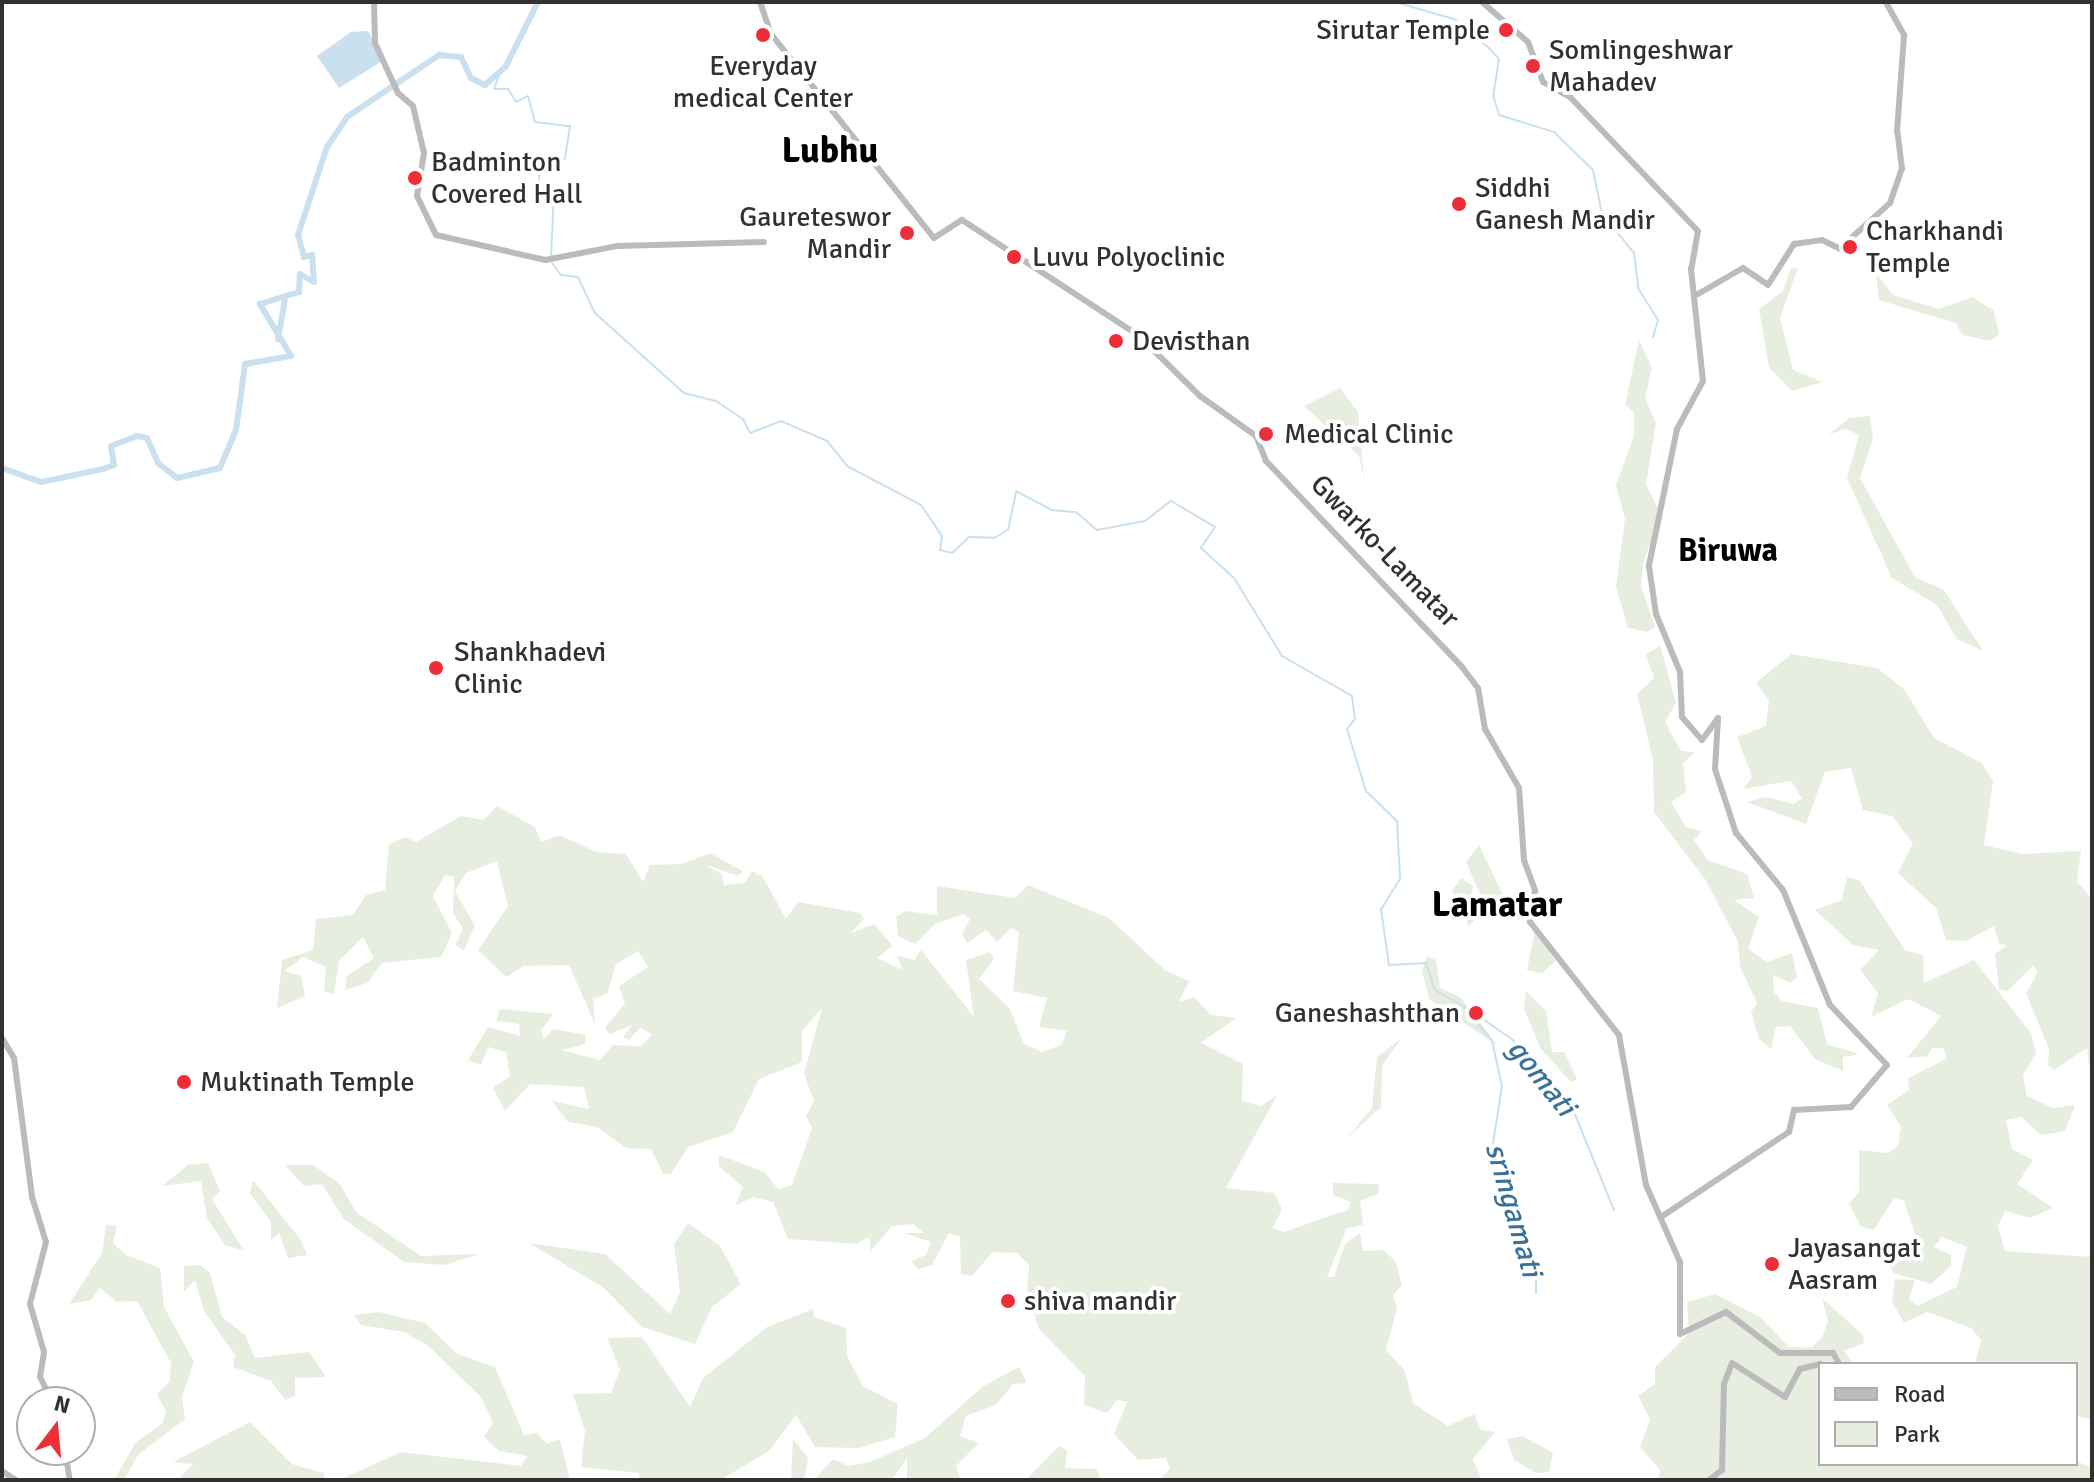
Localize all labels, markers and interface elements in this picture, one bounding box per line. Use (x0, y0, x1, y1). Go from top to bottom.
place label: Sirutar Temple (1316, 13, 1490, 47)
marker: Sirutar Temple (1497, 21, 1515, 39)
marker: Everyday medical Center (752, 24, 774, 46)
place label: Somlingeshwar Mahadev (1549, 33, 1733, 99)
place label: Everyday medical Center (673, 49, 853, 115)
marker: Somlingeshwar Mahadev (1524, 57, 1542, 75)
district label: Lubhu (782, 129, 878, 173)
place label: Badminton Covered Hall (431, 145, 582, 211)
marker: Badminton Covered Hall (406, 169, 424, 187)
place label: Siddhi Ganesh Mandir (1475, 171, 1655, 237)
marker: Siddhi Ganesh Mandir (1450, 195, 1468, 213)
place label: Gaureteswor Mandir (739, 200, 891, 266)
place label: Charkhandi Temple (1866, 214, 2004, 280)
marker: Gaureteswor Mandir (898, 224, 916, 242)
marker: Charkhandi Temple (1841, 238, 1859, 256)
place label: Luvu Polyoclinic (1032, 240, 1225, 274)
marker: Luvu Polyoclinic (1003, 246, 1025, 268)
place label: Devisthan (1132, 324, 1251, 358)
marker: Devisthan (1107, 332, 1125, 350)
place label: Medical Clinic (1284, 417, 1453, 451)
marker: Medical Clinic (1255, 423, 1277, 445)
street label: Gwarko-Lamatar (1304, 468, 1466, 634)
district label: Biruwa (1678, 532, 1778, 570)
place label: Shankhadevi Clinic (454, 635, 606, 701)
marker: Shankhadevi Clinic (425, 657, 447, 679)
district label: Lamatar (1432, 883, 1562, 927)
place label: Ganeshashthan (1275, 996, 1460, 1030)
marker: Ganeshashthan (1467, 1004, 1485, 1022)
water label: gomati (1499, 1032, 1583, 1124)
place label: Muktinath Temple (200, 1065, 415, 1099)
marker: Muktinath Temple (175, 1073, 193, 1091)
water label: sringamati (1477, 1139, 1549, 1281)
place label: Jayasangat Aasram (1788, 1231, 1921, 1297)
marker: Jayasangat Aasram (1763, 1255, 1781, 1273)
place label: shiva mandir (1024, 1284, 1176, 1318)
marker: shiva mandir (999, 1292, 1017, 1310)
legend (1818, 1362, 2078, 1466)
text: Road (1894, 1379, 1945, 1409)
north arrow (16, 1386, 96, 1466)
text: N (51, 1389, 73, 1419)
text: Park (1894, 1419, 1940, 1449)

